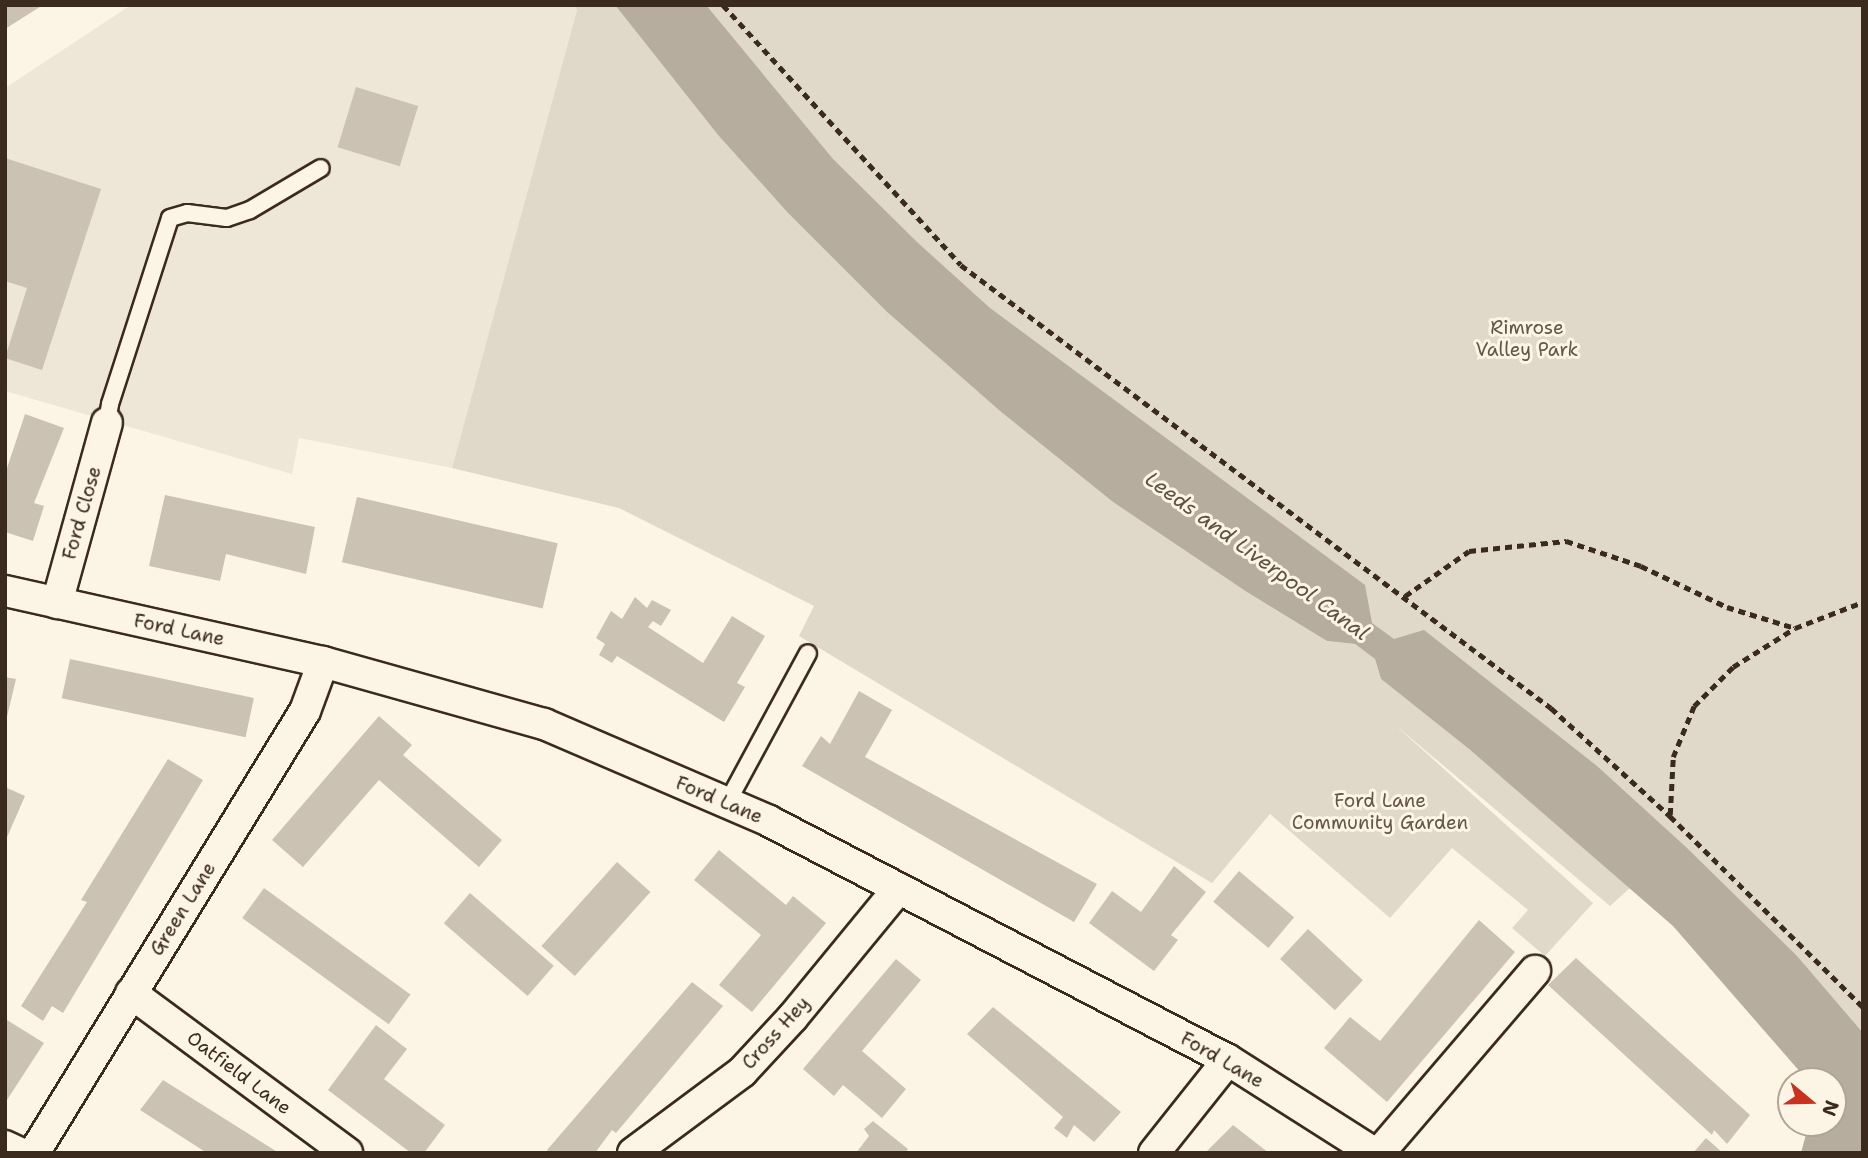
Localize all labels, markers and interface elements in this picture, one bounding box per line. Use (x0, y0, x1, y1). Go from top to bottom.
park label: Rimrose Valley Park (1476, 317, 1578, 361)
street label: Ford Close (58, 464, 106, 562)
water label: Leeds and Liverpool Canal (1140, 466, 1374, 646)
street label: Ford Lane (132, 609, 226, 651)
street label: Ford Lane (672, 771, 766, 829)
park label: Ford Lane Community Garden (1292, 790, 1468, 834)
street label: Green Lane (145, 858, 221, 960)
street label: Cross Hey (737, 992, 815, 1074)
street label: Oatfield Lane (182, 1026, 296, 1120)
street label: Ford Lane (1176, 1027, 1268, 1093)
north arrow (1777, 1067, 1847, 1137)
text: N (1816, 1097, 1845, 1120)

